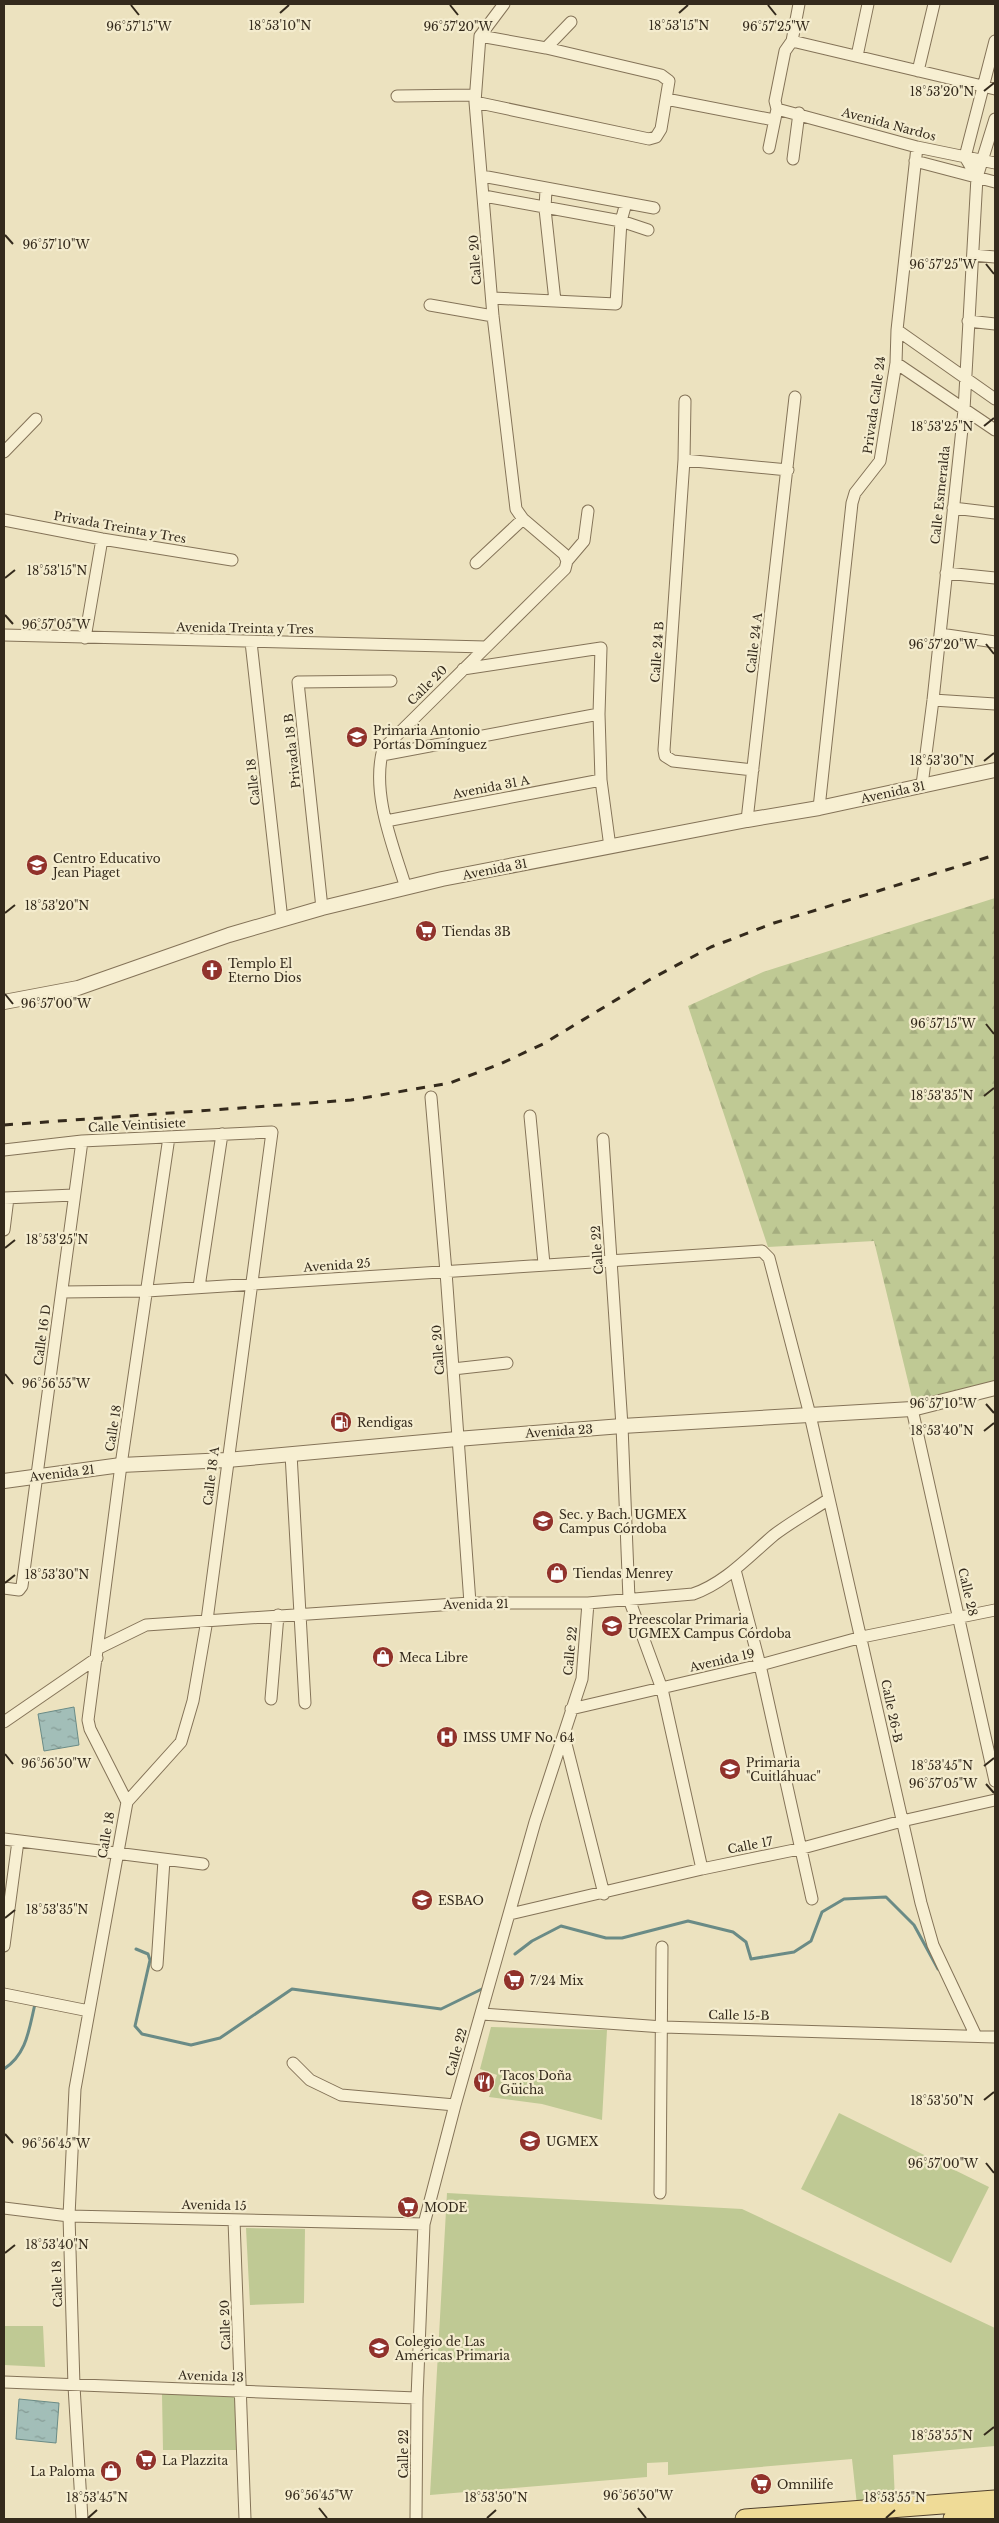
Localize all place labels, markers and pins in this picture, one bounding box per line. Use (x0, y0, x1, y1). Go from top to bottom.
place label: Primaria Antonio Portas Domínguez (373, 723, 487, 752)
school or university icon: Primaria Antonio Portas Domínguez (345, 725, 369, 749)
place label: Centro Educativo Jean Piaget (51, 851, 161, 880)
school or university icon: Centro Educativo Jean Piaget (25, 853, 49, 877)
supermarket icon: Tiendas 3B (414, 919, 438, 943)
place label: Tiendas 3B (442, 924, 511, 939)
place label: Templo El Eterno Dios (228, 956, 301, 985)
church icon: Templo El Eterno Dios (200, 958, 224, 982)
fuel station icon: Rendigas (329, 1410, 353, 1434)
place label: Rendigas (357, 1415, 413, 1430)
place label: Sec. y Bach. UGMEX Campus Córdoba (559, 1507, 687, 1536)
school or university icon: Sec. y Bach. UGMEX Campus Córdoba (531, 1509, 555, 1533)
shop icon: Tiendas Menrey (545, 1561, 569, 1585)
place label: Tiendas Menrey (573, 1566, 673, 1581)
place label: Preescolar Primaria UGMEX Campus Córdoba (628, 1612, 792, 1641)
school or university icon: Preescolar Primaria UGMEX Campus Córdoba (600, 1614, 624, 1638)
shop icon: Meca Libre (371, 1645, 395, 1669)
place label: Meca Libre (399, 1650, 468, 1665)
hospital icon: IMSS UMF No. 64 (435, 1725, 459, 1749)
place label: IMSS UMF No. 64 (463, 1730, 574, 1745)
place label: Primaria "Cuitláhuac" (746, 1755, 821, 1784)
school or university icon: Primaria "Cuitláhuac" (718, 1757, 742, 1781)
school or university icon: ESBAO (410, 1888, 434, 1912)
place label: ESBAO (438, 1893, 484, 1908)
supermarket icon: 7/24 Mix (502, 1968, 526, 1992)
place label: 7/24 Mix (530, 1973, 584, 1988)
place label: Tacos Doña Güicha (500, 2068, 572, 2097)
restaurant icon: Tacos Doña Güicha (472, 2070, 496, 2094)
school or university icon: UGMEX (518, 2129, 542, 2153)
place label: UGMEX (546, 2134, 598, 2149)
supermarket icon: MODE (396, 2195, 420, 2219)
place label: MODE (424, 2200, 468, 2215)
place label: Colegio de Las Américas Primaria (394, 2334, 510, 2363)
school or university icon: Colegio de Las Américas Primaria (367, 2336, 391, 2360)
supermarket icon: La Plazzita (134, 2448, 158, 2472)
place label: La Plazzita (162, 2453, 228, 2468)
shop icon: La Paloma (99, 2459, 123, 2483)
place label: La Paloma (30, 2464, 95, 2479)
supermarket icon: Omnilife (749, 2472, 773, 2496)
place label: Omnilife (777, 2477, 833, 2492)

